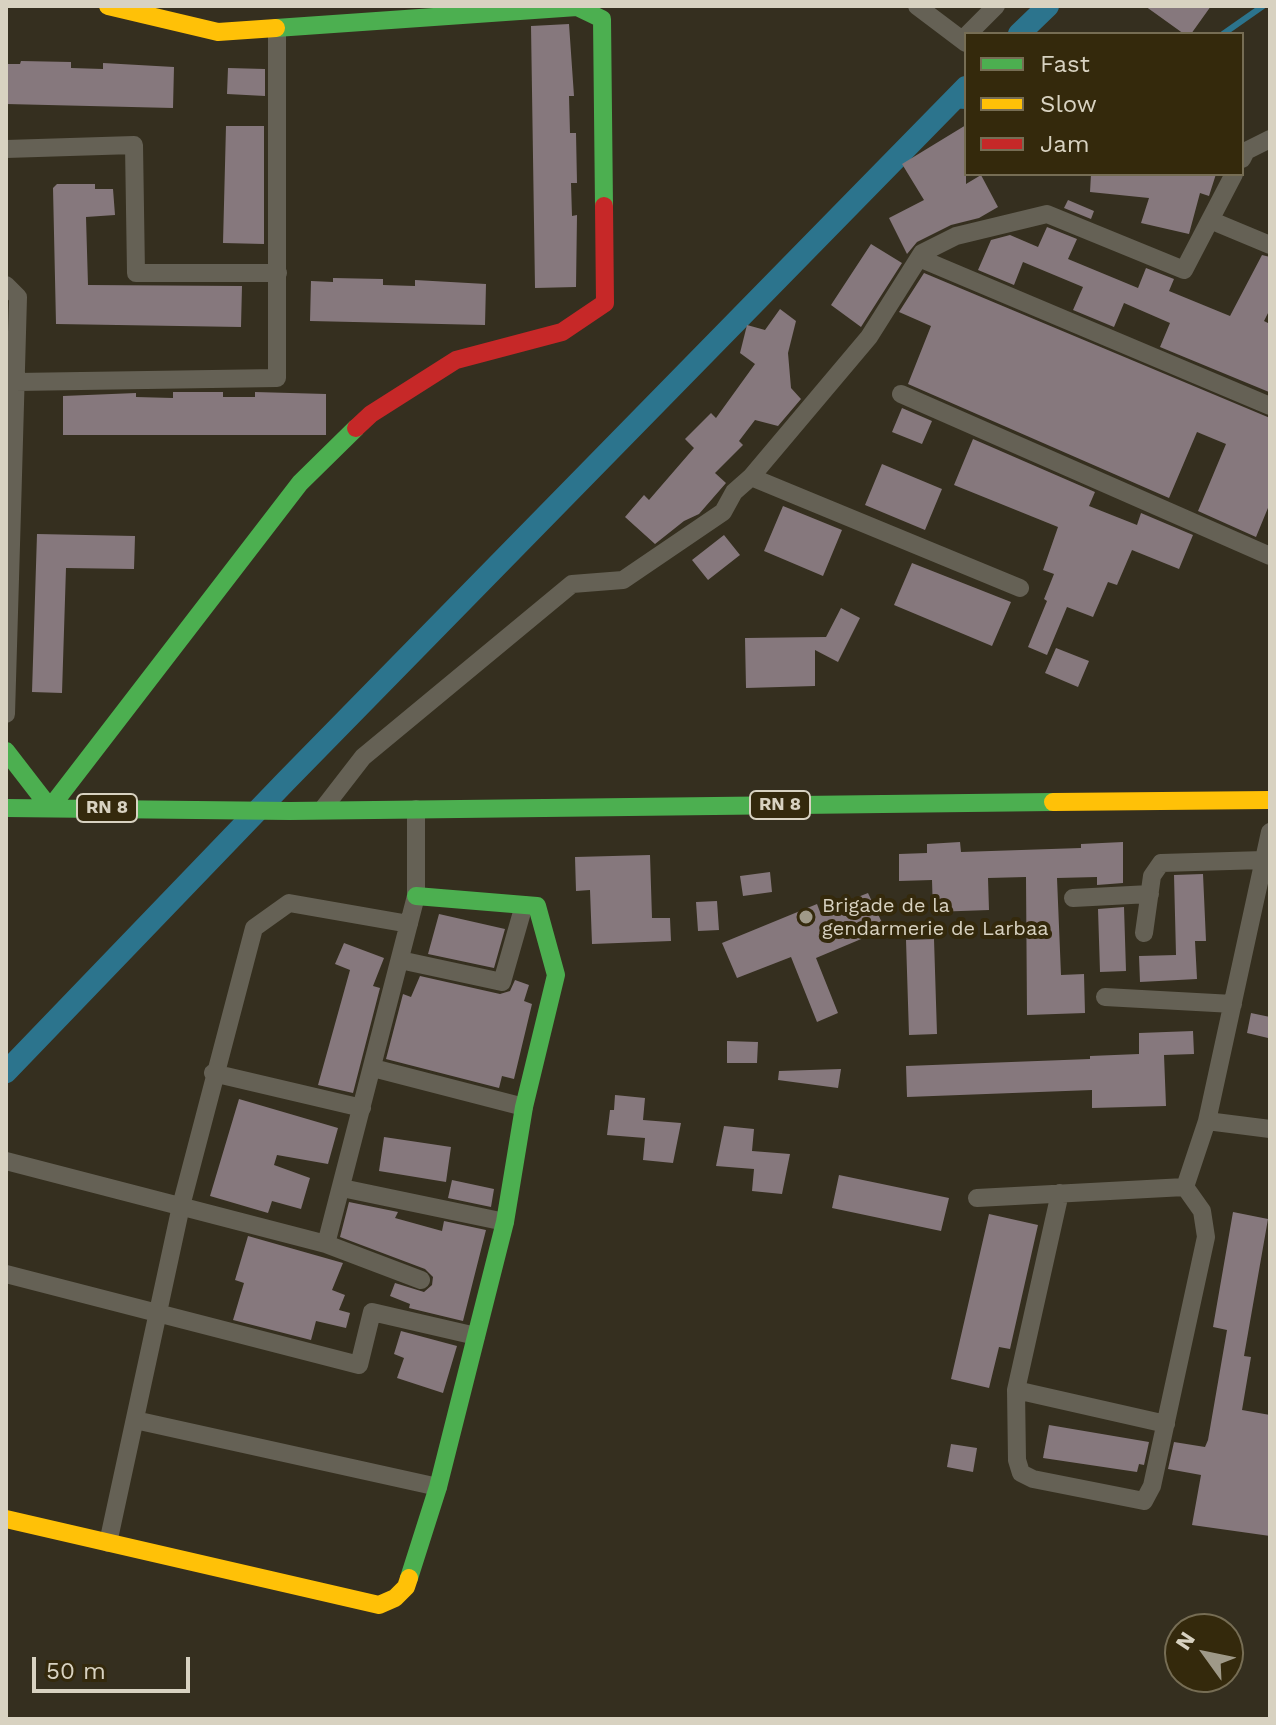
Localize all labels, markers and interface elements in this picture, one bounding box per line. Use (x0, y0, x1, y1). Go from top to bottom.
legend (964, 32, 1244, 176)
text: Fast (1040, 50, 1090, 78)
text: Slow (1040, 90, 1097, 118)
text: Jam (1040, 130, 1090, 158)
road number: RN 8 (750, 791, 810, 819)
road number: RN 8 (77, 794, 137, 822)
place label: Brigade de la gendarmerie de Larbaa (822, 894, 1049, 941)
marker: Brigade de la gendarmerie de Larbaa (797, 908, 815, 926)
north arrow (1164, 1613, 1244, 1693)
text: N (1170, 1627, 1200, 1654)
scale bar (36, 1641, 194, 1691)
text: 50 m (46, 1657, 106, 1685)

